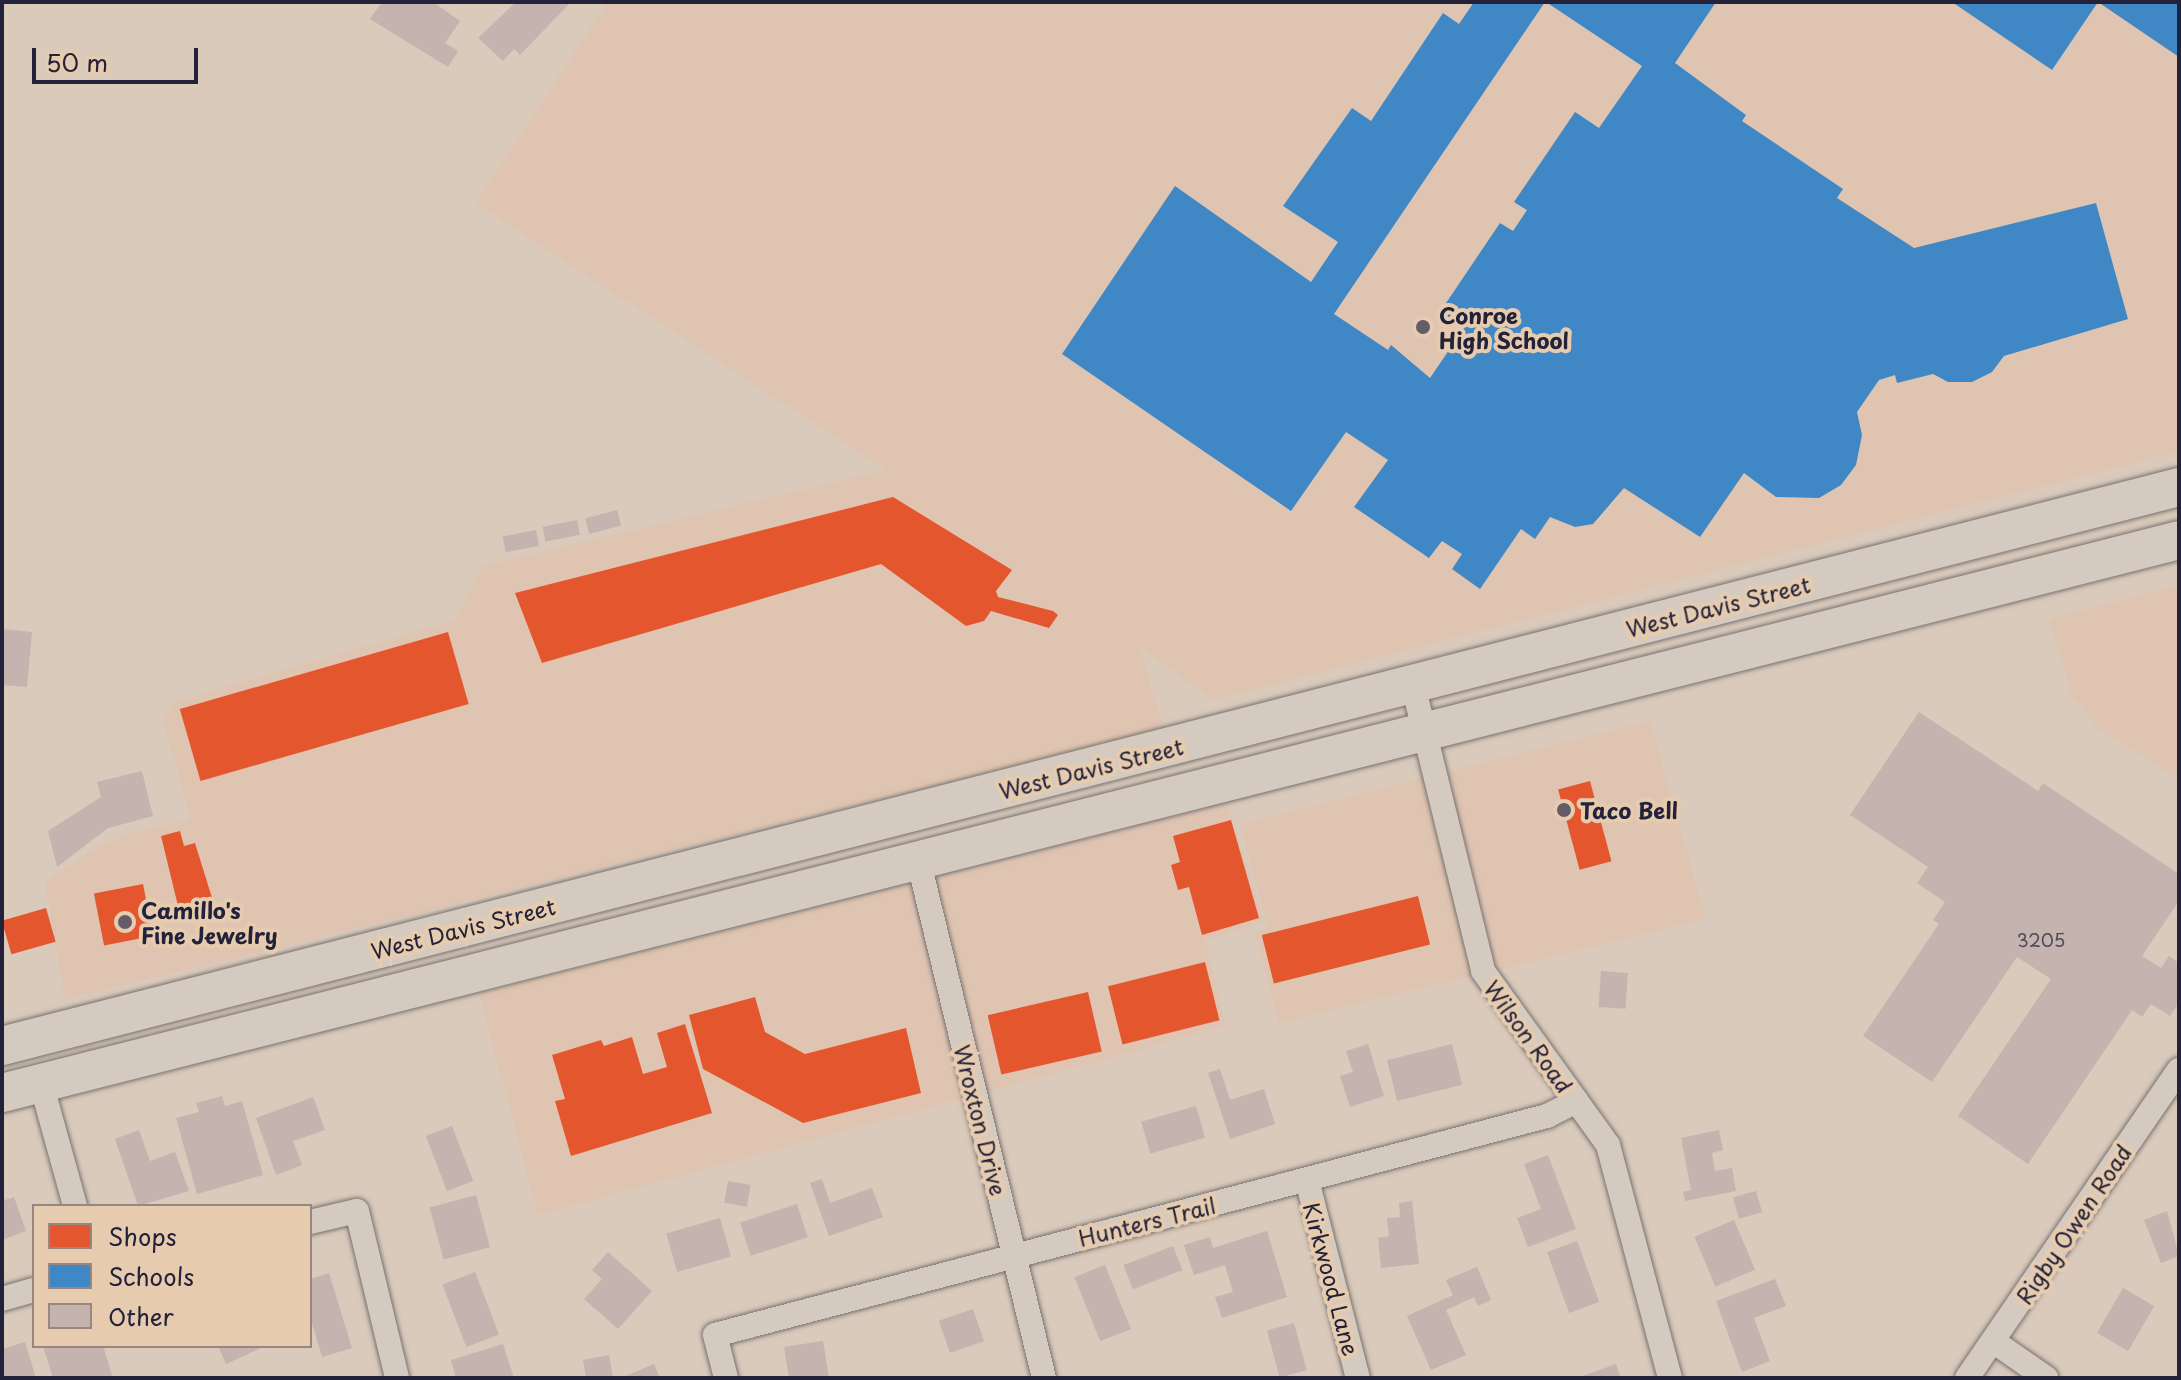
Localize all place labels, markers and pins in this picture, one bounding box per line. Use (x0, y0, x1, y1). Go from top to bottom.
place label: Conroe High School (1439, 301, 1570, 352)
marker: Conroe High School (1414, 318, 1432, 336)
place label: Taco Bell (1580, 797, 1680, 823)
marker: Taco Bell (1555, 801, 1573, 819)
place label: Camillo's Fine Jewelry (141, 896, 279, 948)
marker: Camillo's Fine Jewelry (116, 913, 134, 931)

